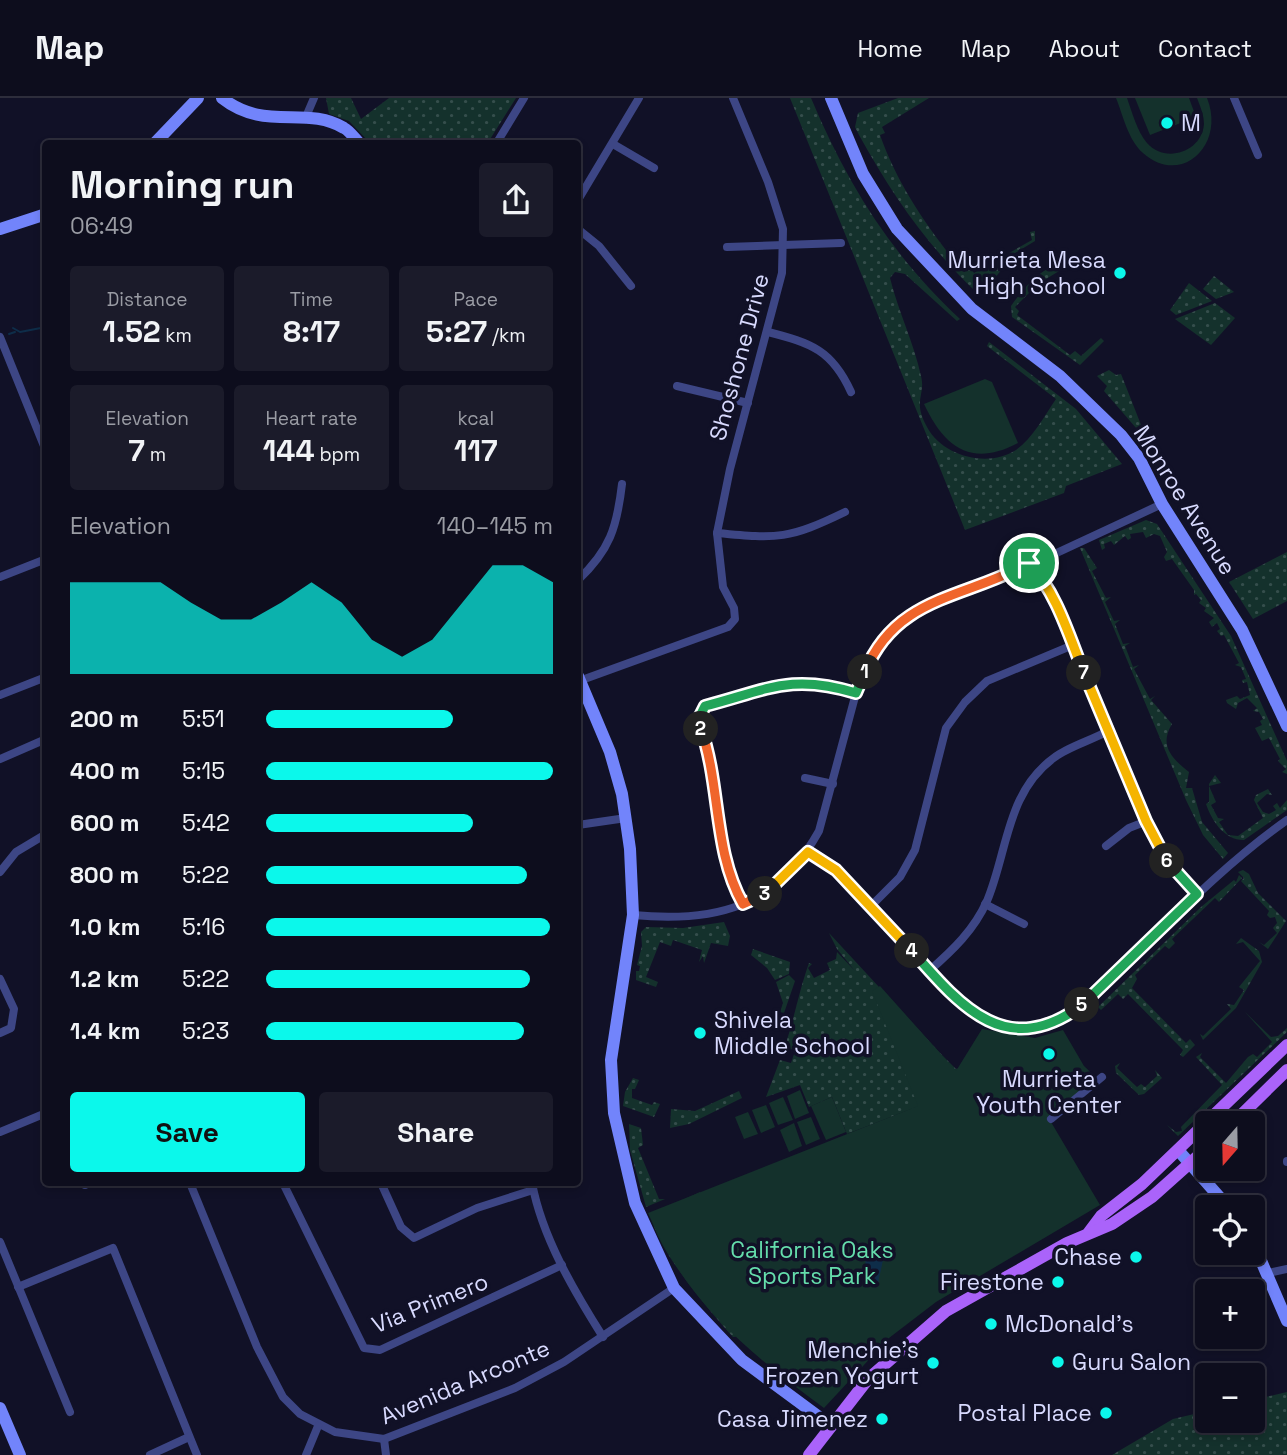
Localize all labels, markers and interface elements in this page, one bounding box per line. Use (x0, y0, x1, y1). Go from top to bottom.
text: Map (35, 27, 104, 69)
text: Home (857, 33, 923, 64)
text: Map (961, 33, 1011, 64)
text: About (1049, 33, 1120, 64)
text: Contact (1158, 33, 1252, 64)
place label: M (1181, 108, 1201, 138)
marker: M (1159, 115, 1175, 131)
text: Morning run (70, 161, 295, 209)
button: share (479, 163, 553, 237)
text: 06:49 (70, 211, 133, 241)
place label: Murrieta Mesa High School (947, 245, 1106, 301)
marker: Murrieta Mesa High School (1112, 265, 1128, 281)
street label: Shoshone Drive (702, 270, 776, 444)
text: Distance (107, 287, 188, 312)
text: Time (290, 287, 333, 312)
text: Pace (454, 287, 498, 312)
text: 1.52 (102, 312, 160, 351)
text: 8:17 (283, 312, 340, 351)
text: 5:27 (426, 312, 487, 351)
text: km (160, 323, 192, 348)
text: /km (487, 323, 526, 348)
text: Elevation (106, 406, 189, 431)
text: Heart rate (265, 406, 358, 431)
text: kcal (457, 406, 494, 431)
street label: Monroe Avenue (1127, 419, 1243, 581)
text: 7 (128, 431, 145, 470)
text: 144 (263, 431, 315, 470)
text: 117 (454, 431, 498, 470)
text: m (145, 442, 166, 467)
text: bpm (315, 442, 360, 467)
text: Elevation (70, 511, 171, 541)
text: 140–145 m (437, 511, 553, 541)
pin (999, 533, 1059, 593)
icon: arrive (1010, 544, 1048, 582)
pin: 1 (848, 654, 882, 690)
pin: 7 (1066, 656, 1102, 690)
text: 1 (860, 659, 869, 684)
text: 7 (1078, 660, 1089, 685)
text: 200 m (70, 704, 139, 734)
text: 5:51 (182, 704, 225, 734)
pin: 2 (684, 712, 718, 746)
text: 2 (695, 716, 706, 741)
text: 400 m (70, 756, 140, 786)
text: 5:15 (182, 756, 225, 786)
text: 600 m (70, 808, 140, 838)
text: 5:42 (182, 808, 230, 838)
pin: 6 (1150, 844, 1184, 878)
text: 6 (1161, 848, 1172, 873)
text: 800 m (70, 860, 139, 890)
text: 5:22 (182, 860, 229, 890)
pin: 3 (748, 876, 782, 912)
text: 3 (759, 881, 770, 906)
text: 1.0 km (70, 912, 140, 942)
text: 5:16 (182, 912, 225, 942)
pin: 4 (894, 934, 930, 968)
text: 4 (905, 938, 918, 963)
text: 1.2 km (70, 964, 139, 994)
text: 5:22 (182, 964, 229, 994)
pin: 5 (1064, 988, 1100, 1023)
text: 5 (1076, 992, 1087, 1017)
place label: Shivela Middle School (714, 1005, 870, 1061)
text: 1.4 km (70, 1016, 140, 1046)
text: 5:23 (182, 1016, 229, 1046)
marker: Shivela Middle School (692, 1025, 708, 1041)
marker: Murrieta Youth Center (1041, 1046, 1057, 1062)
place label: Murrieta Youth Center (976, 1064, 1122, 1120)
button: Save (70, 1092, 305, 1172)
button: Share (319, 1092, 553, 1172)
north arrow (1195, 1111, 1265, 1181)
map controls (1195, 1111, 1265, 1433)
button: locate (1195, 1195, 1265, 1265)
park label: California Oaks Sports Park (730, 1235, 894, 1291)
place label: Chase (1054, 1242, 1122, 1272)
marker: Chase (1128, 1249, 1144, 1265)
street label: Via Primero (367, 1266, 493, 1340)
place label: Firestone (940, 1267, 1044, 1297)
marker: Firestone (1050, 1274, 1066, 1290)
button: + (1195, 1279, 1265, 1349)
place label: McDonald's (1005, 1309, 1134, 1339)
marker: McDonald's (983, 1316, 999, 1332)
street label: Avenida Arconte (376, 1333, 554, 1431)
place label: Menchie's Frozen Yogurt (765, 1335, 919, 1391)
place label: Guru Salon (1072, 1347, 1191, 1377)
marker: Guru Salon (1050, 1354, 1066, 1370)
marker: Menchie's Frozen Yogurt (925, 1355, 941, 1371)
button: − (1195, 1363, 1265, 1433)
place label: Postal Place (957, 1398, 1092, 1428)
place label: Casa Jimenez (717, 1404, 868, 1434)
marker: Postal Place (1098, 1405, 1114, 1421)
marker: Casa Jimenez (874, 1411, 890, 1427)

